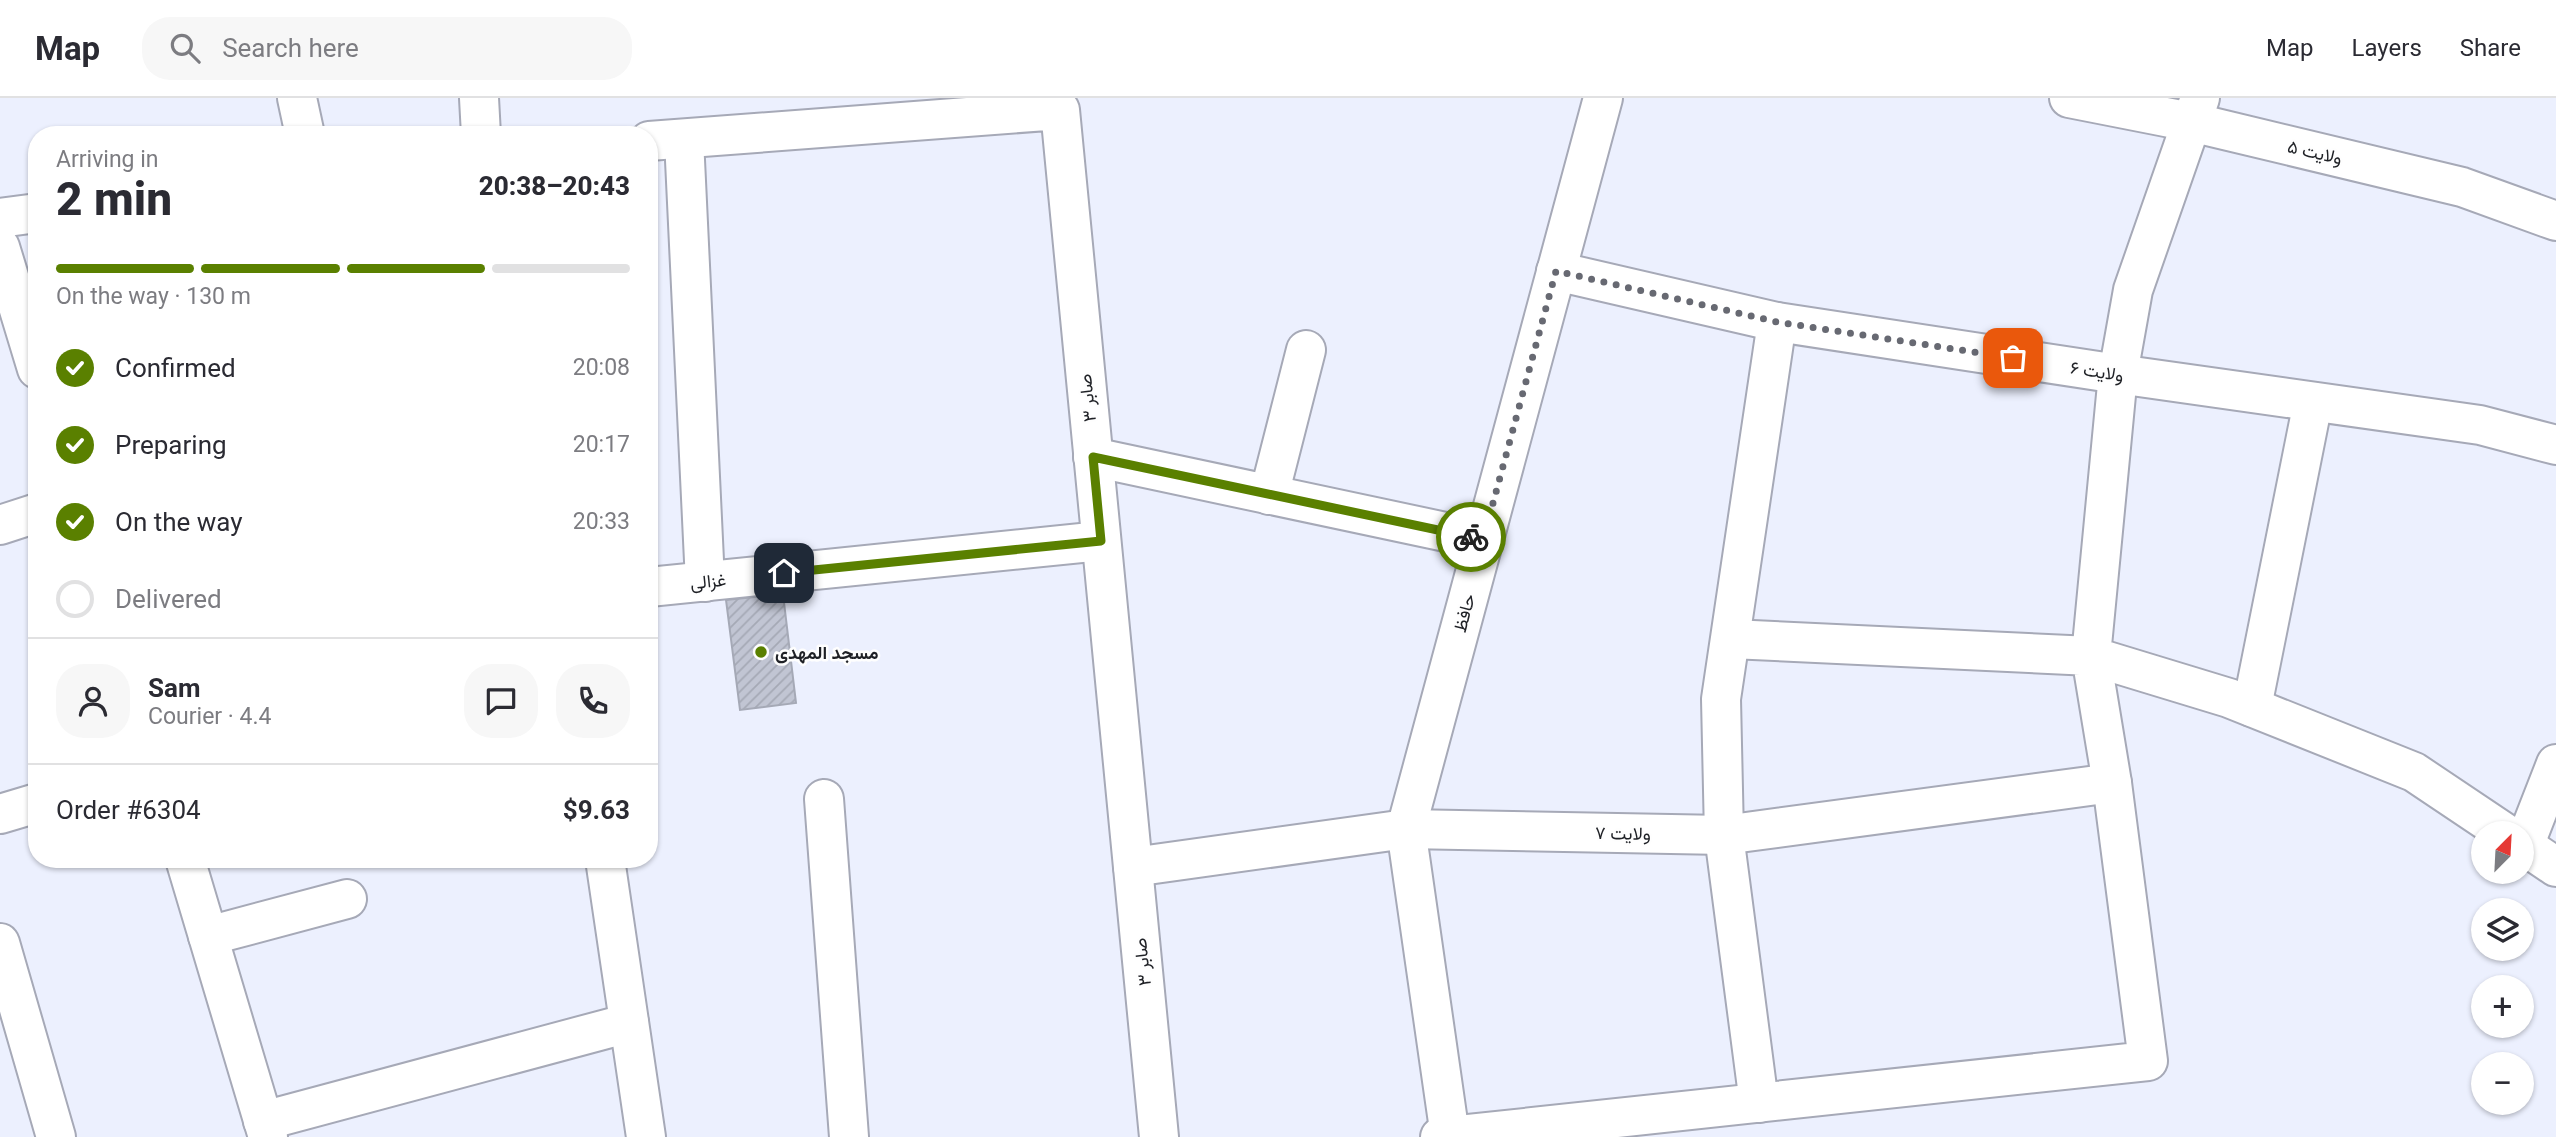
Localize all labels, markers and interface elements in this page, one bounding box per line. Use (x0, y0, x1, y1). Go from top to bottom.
search box (142, 17, 632, 80)
text: Map (35, 29, 100, 68)
icon: search (166, 29, 204, 67)
text: Search here (222, 33, 359, 63)
text: Map (2266, 34, 2314, 62)
text: Layers (2352, 34, 2422, 62)
text: Share (2460, 34, 2521, 62)
street label: ولایت ۵ (2285, 136, 2344, 169)
text: Arriving in (56, 146, 159, 173)
text: 20:38–20:43 (479, 171, 630, 201)
text: 2 min (56, 172, 172, 226)
text: On the way · 130 m (56, 283, 251, 310)
pin (1983, 328, 2043, 388)
icon: bag (1994, 339, 2032, 377)
icon: check (56, 349, 94, 387)
text: Confirmed (115, 353, 236, 383)
text: 20:08 (573, 354, 630, 381)
street label: ولایت ۶ (2069, 356, 2125, 387)
street label: صابر ۳ (1074, 373, 1101, 423)
icon: check (56, 426, 94, 464)
text: Preparing (115, 430, 227, 460)
text: 20:17 (573, 431, 630, 458)
courier (1436, 502, 1506, 572)
icon: check (56, 503, 94, 541)
text: On the way (115, 507, 243, 537)
text: 20:33 (573, 508, 630, 535)
icon: bike (1452, 518, 1490, 556)
pin (754, 543, 814, 603)
icon: home (765, 554, 803, 592)
street label: غزالی (689, 569, 727, 594)
text: Delivered (115, 584, 222, 614)
street label: حافظ (1449, 592, 1479, 634)
place label: مسجد المهدی (775, 642, 879, 664)
marker: مسجد المهدی (753, 644, 769, 660)
button: person (56, 664, 130, 738)
button: chat (464, 664, 538, 738)
button: phone (556, 664, 630, 738)
text: Sam (148, 673, 200, 703)
text: Courier · 4.4 (148, 703, 271, 730)
text: Order #6304 (56, 795, 201, 825)
text: $9.63 (563, 795, 630, 825)
north arrow (2471, 821, 2534, 884)
map controls (2471, 821, 2534, 1115)
street label: ولایت ۷ (1595, 822, 1651, 845)
button: layers (2471, 898, 2534, 961)
street label: صابر ۳ (1129, 937, 1156, 987)
button: + (2471, 975, 2534, 1038)
button: − (2471, 1052, 2534, 1115)

